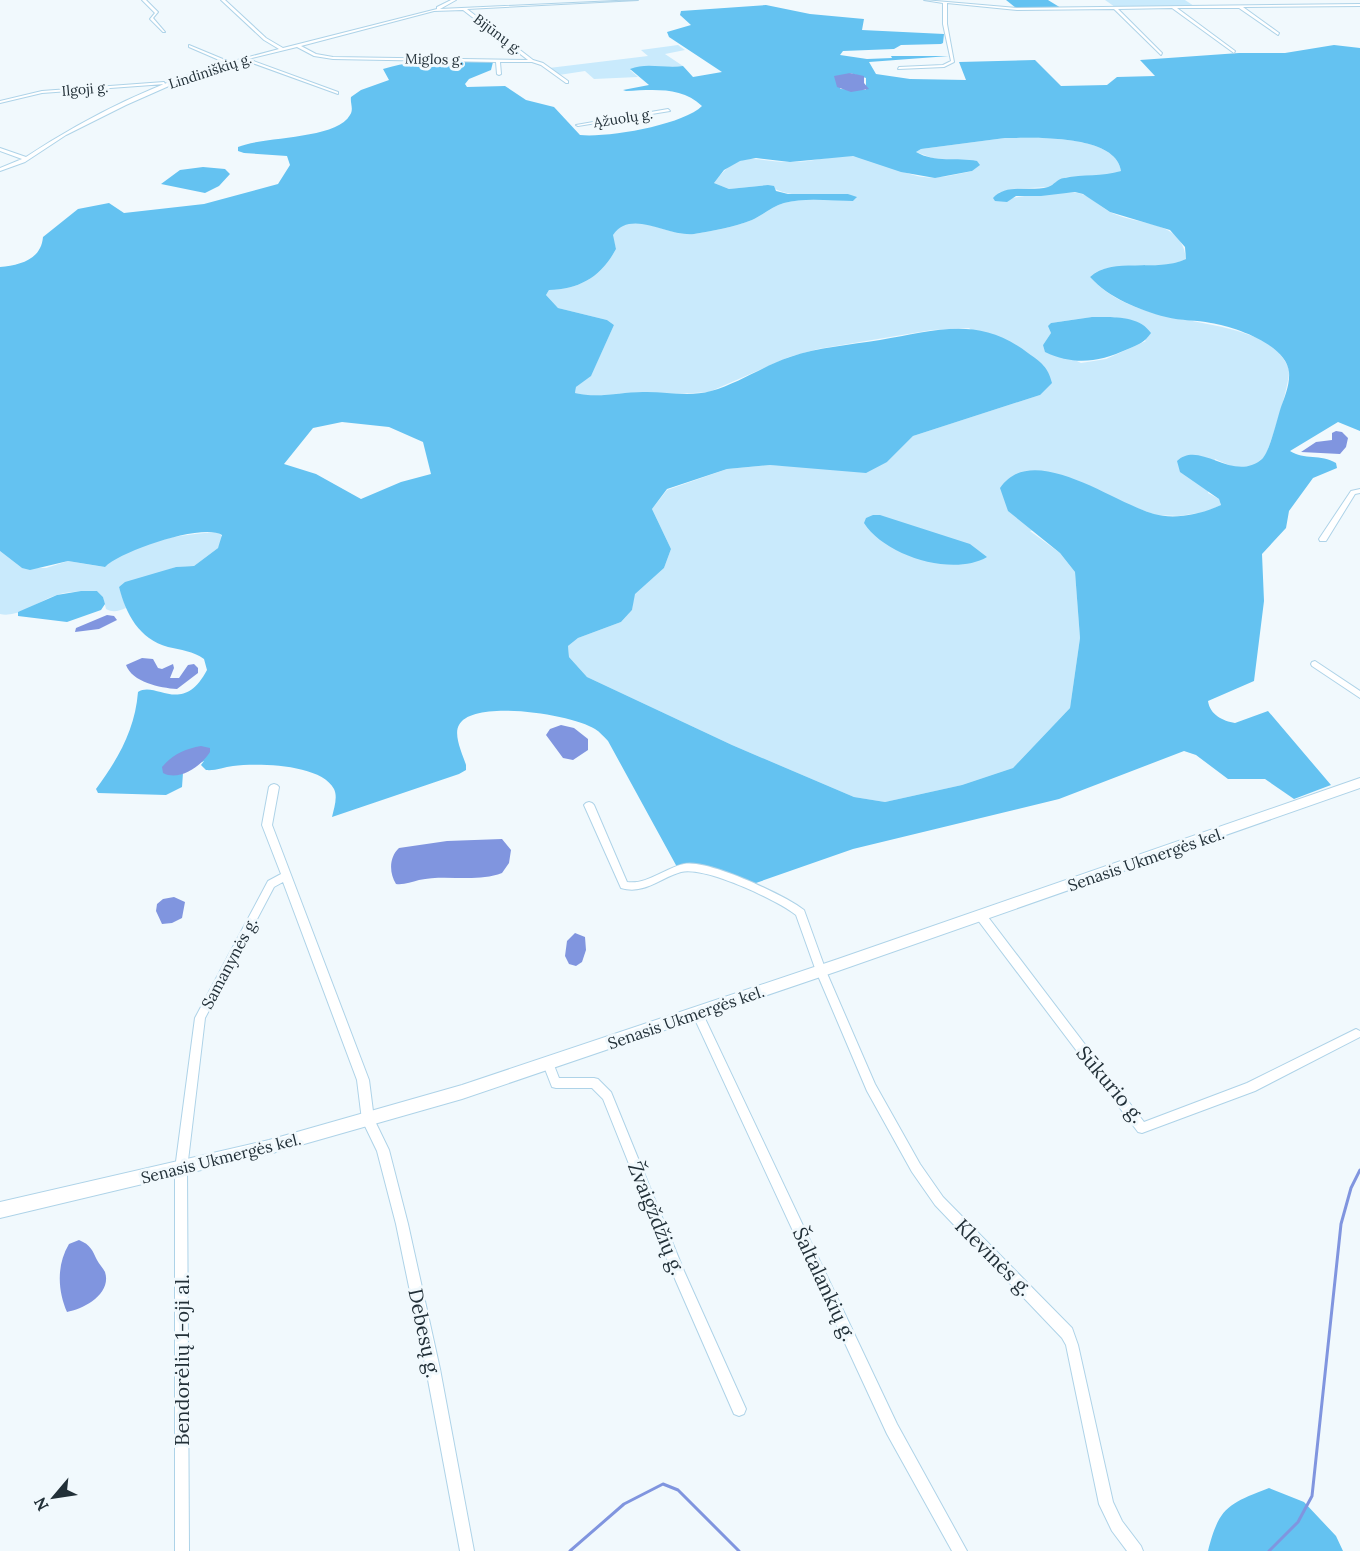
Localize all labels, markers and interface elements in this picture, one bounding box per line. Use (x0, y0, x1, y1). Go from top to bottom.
street label: Bijūnų g. (470, 10, 526, 58)
street label: Lindiniškių g. (166, 49, 254, 93)
street label: Miglos g. (405, 49, 463, 69)
street label: Ilgoji g. (61, 78, 109, 100)
street label: Ąžuolų g. (591, 104, 654, 132)
street label: Senasis Ukmergės kel. (1065, 823, 1227, 895)
street label: Samanynės g. (197, 914, 261, 1012)
street label: Senasis Ukmergės kel. (605, 981, 767, 1053)
street label: Sūkurio g. (1072, 1040, 1150, 1128)
street label: Senasis Ukmergės kel. (139, 1128, 303, 1188)
street label: Žvaigždžių g. (623, 1158, 691, 1278)
street label: Klevinės g. (950, 1213, 1038, 1301)
street label: Šaltalankių g. (788, 1223, 862, 1345)
street label: Bendorėlių 1-oji al. (169, 1274, 194, 1446)
street label: Debesų g. (403, 1286, 447, 1380)
north arrow (24, 1467, 84, 1527)
text: N (29, 1494, 53, 1515)

